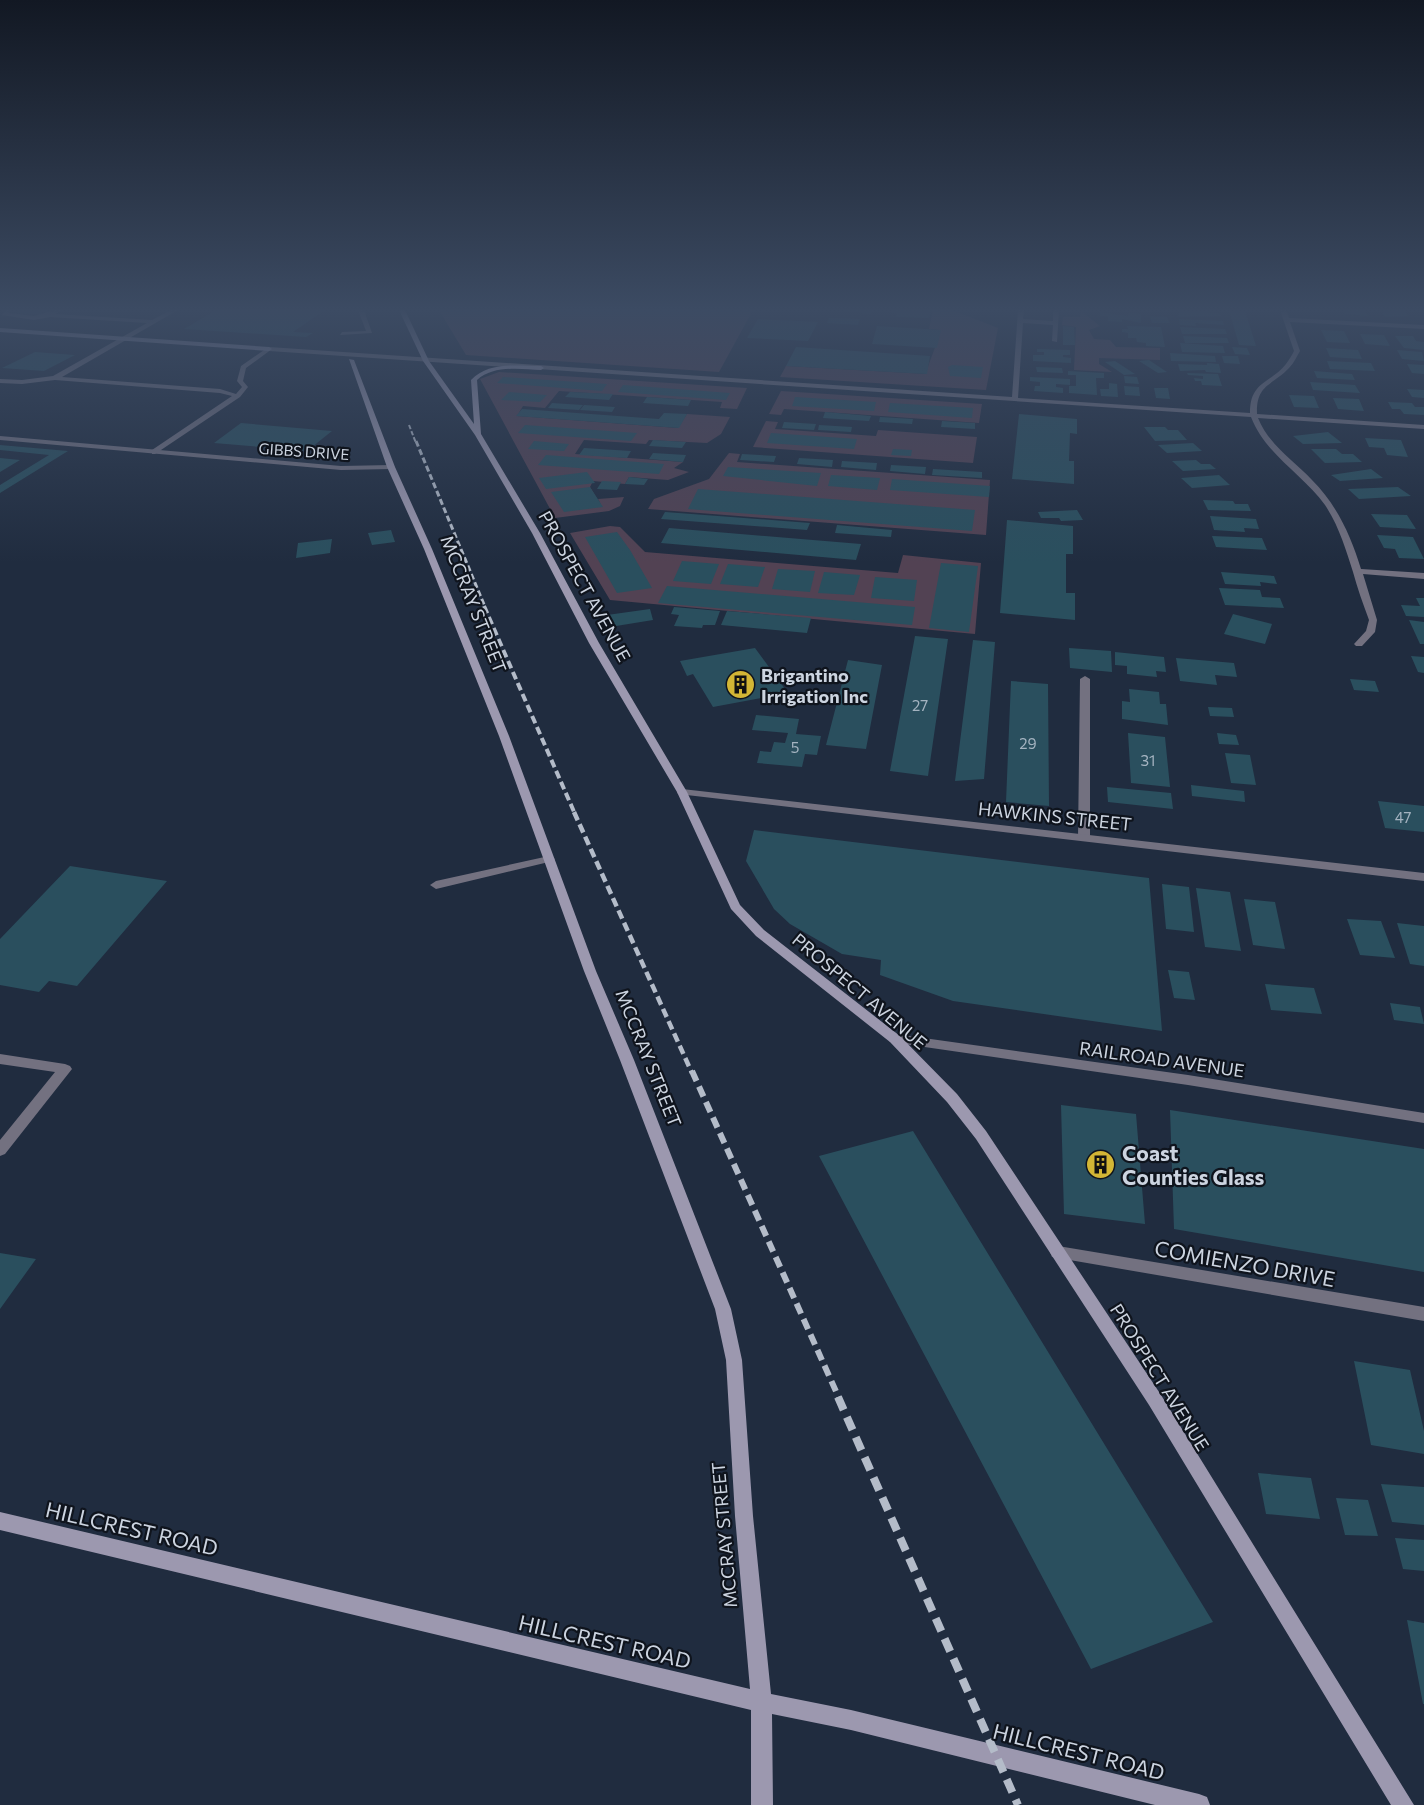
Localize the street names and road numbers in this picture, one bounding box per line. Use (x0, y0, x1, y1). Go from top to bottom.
street label: GIBBS DRIVE (258, 439, 350, 463)
street label: PROSPECT AVENUE (534, 507, 636, 665)
street label: MCCRAY STREET (436, 532, 512, 676)
street label: HAWKINS STREET (977, 797, 1133, 835)
street label: PROSPECT AVENUE (788, 928, 932, 1054)
street label: MCCRAY STREET (611, 986, 687, 1130)
street label: RAILROAD AVENUE (1078, 1037, 1246, 1081)
street label: COMIENZO DRIVE (1153, 1235, 1337, 1291)
street label: PROSPECT AVENUE (1106, 1299, 1214, 1455)
street label: MCCRAY STREET (707, 1461, 741, 1609)
street label: HILLCREST ROAD (43, 1496, 221, 1560)
street label: HILLCREST ROAD (516, 1609, 694, 1673)
street label: HILLCREST ROAD (991, 1718, 1167, 1784)

